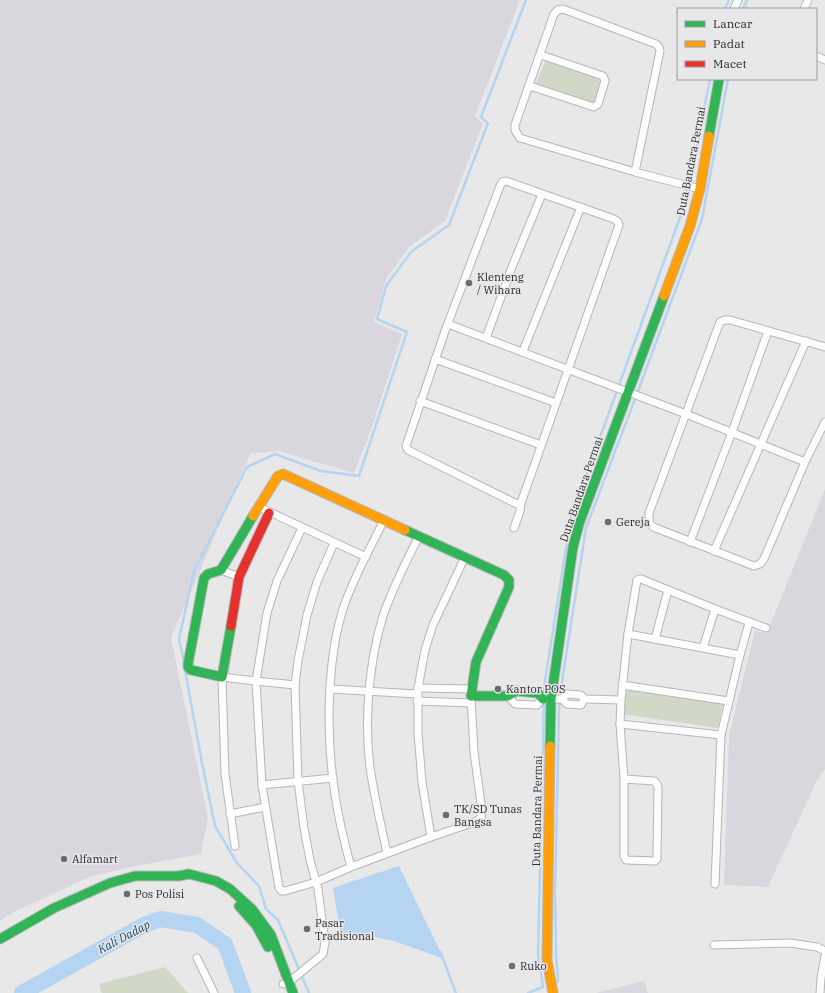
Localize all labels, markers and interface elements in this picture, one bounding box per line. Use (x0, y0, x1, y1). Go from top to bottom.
legend (677, 8, 817, 80)
text: Lancar (713, 16, 753, 31)
text: Padat (713, 36, 745, 51)
text: Macet (713, 56, 747, 71)
street label: Duta Bandara Permai (674, 105, 709, 217)
place label: Klenteng / Wihara (477, 270, 524, 297)
marker: Klenteng / Wihara (464, 278, 474, 288)
street label: Duta Bandara Permai (556, 434, 606, 544)
place label: Gereja (616, 515, 650, 529)
marker: Gereja (603, 517, 613, 527)
place label: Kantor POS (506, 682, 565, 696)
marker: Kantor POS (493, 684, 503, 694)
street label: Duta Bandara Permai (529, 755, 545, 867)
place label: TK/SD Tunas Bangsa (454, 802, 522, 829)
marker: TK/SD Tunas Bangsa (441, 810, 451, 820)
place label: Alfamart (72, 852, 118, 866)
marker: Alfamart (59, 854, 69, 864)
place label: Pos Polisi (135, 887, 185, 901)
marker: Pos Polisi (122, 889, 132, 899)
water label: Kali Dadap (94, 916, 153, 957)
place label: Pasar Tradisional (315, 916, 374, 943)
marker: Pasar Tradisional (302, 924, 312, 934)
place label: Ruko (520, 959, 547, 973)
marker: Ruko (507, 961, 517, 971)

